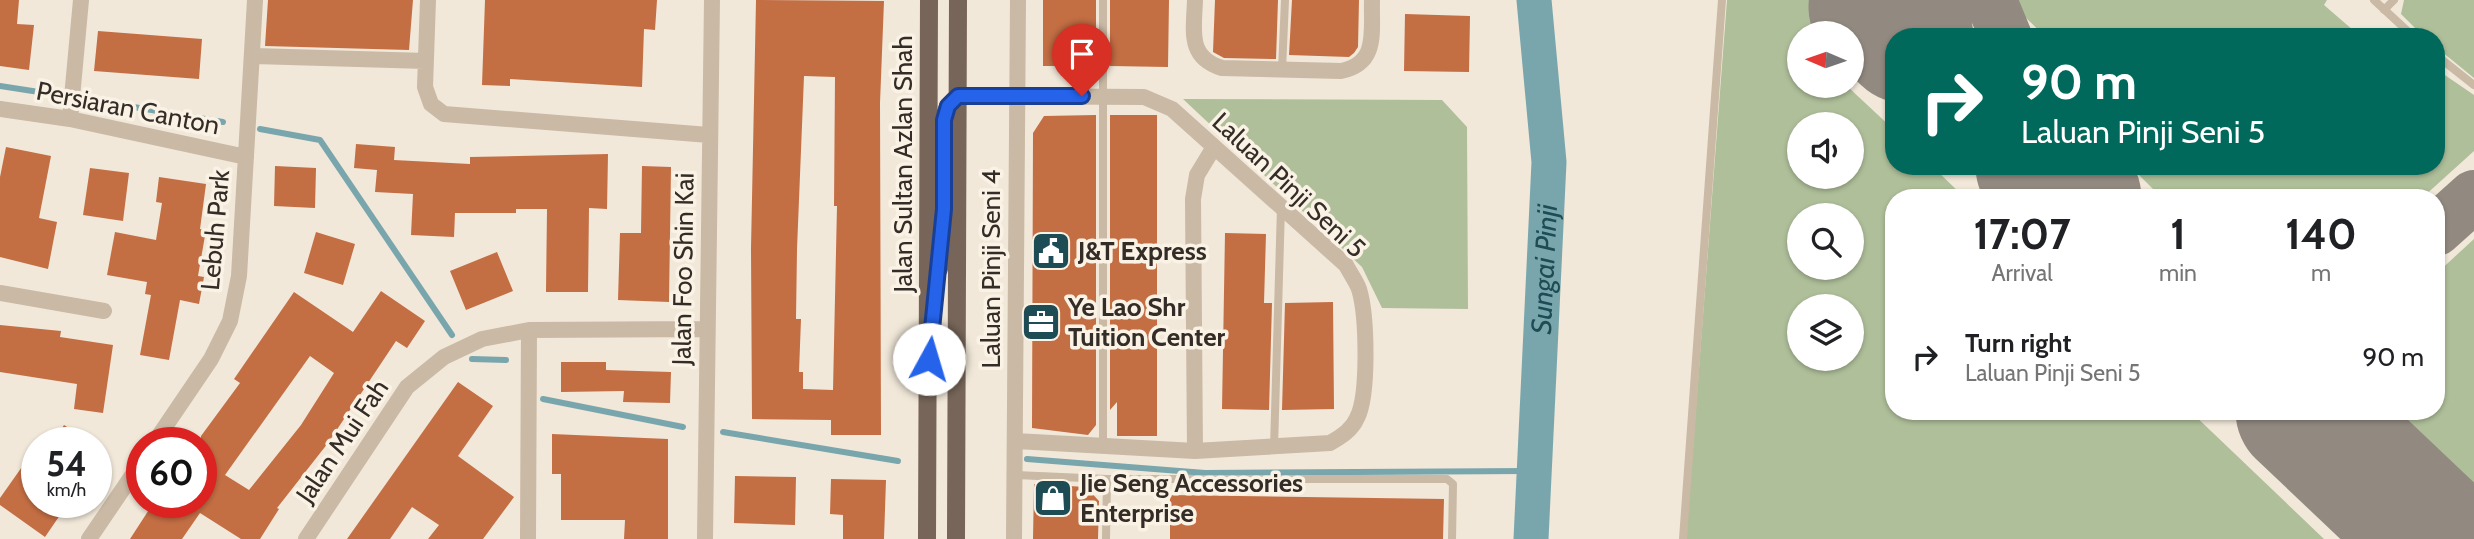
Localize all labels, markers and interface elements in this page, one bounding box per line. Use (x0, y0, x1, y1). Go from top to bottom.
north arrow (1787, 21, 1864, 98)
map controls (1787, 21, 1864, 371)
pin (1052, 24, 1112, 96)
street label: Jalan Sultan Azlan Shah (887, 35, 919, 294)
icon: arrive (1063, 35, 1101, 73)
text: 90 m (2021, 52, 2137, 111)
icon: right (1906, 56, 1997, 147)
street label: Persiaran Canton (34, 75, 222, 141)
street label: Laluan Pinji Seni 5 (1206, 106, 1372, 264)
button: sound (1787, 112, 1864, 189)
text: Laluan Pinji Seni 5 (2021, 112, 2265, 151)
street label: Lebuh Park (194, 168, 236, 292)
street label: Laluan Pinji Seni 4 (975, 169, 1007, 369)
street label: Jalan Foo Shin Kai (665, 172, 701, 367)
water label: Sungai Pinji (1524, 202, 1564, 335)
button: search (1787, 203, 1864, 280)
text: 17:07 (1973, 208, 2071, 260)
text: 1 (2170, 208, 2186, 260)
text: 140 (2285, 208, 2357, 260)
public building icon: J&T Express (1030, 230, 1072, 272)
place label: J&T Express (1077, 235, 1207, 267)
text: Arrival (1991, 259, 2053, 287)
text: min (2159, 259, 2197, 287)
text: m (2311, 259, 2331, 287)
place label: Ye Lao Shr Tuition Center (1067, 291, 1226, 353)
button: layers (1787, 294, 1864, 371)
office icon: Ye Lao Shr Tuition Center (1020, 301, 1062, 343)
position arrow (892, 322, 966, 396)
text: Turn right (1965, 327, 2071, 359)
icon: right (1906, 338, 1944, 376)
text: 90 m (2362, 341, 2424, 373)
text: Laluan Pinji Seni 5 (1965, 359, 2140, 387)
street label: Jalan Mui Fah (288, 373, 395, 510)
speed limit sign: 60 (126, 427, 217, 518)
text: 54 (46, 442, 87, 485)
place label: Jie Seng Accessories Enterprise (1079, 467, 1303, 529)
shop icon: Jie Seng Accessories Enterprise (1032, 477, 1074, 519)
text: km/h (47, 479, 86, 501)

